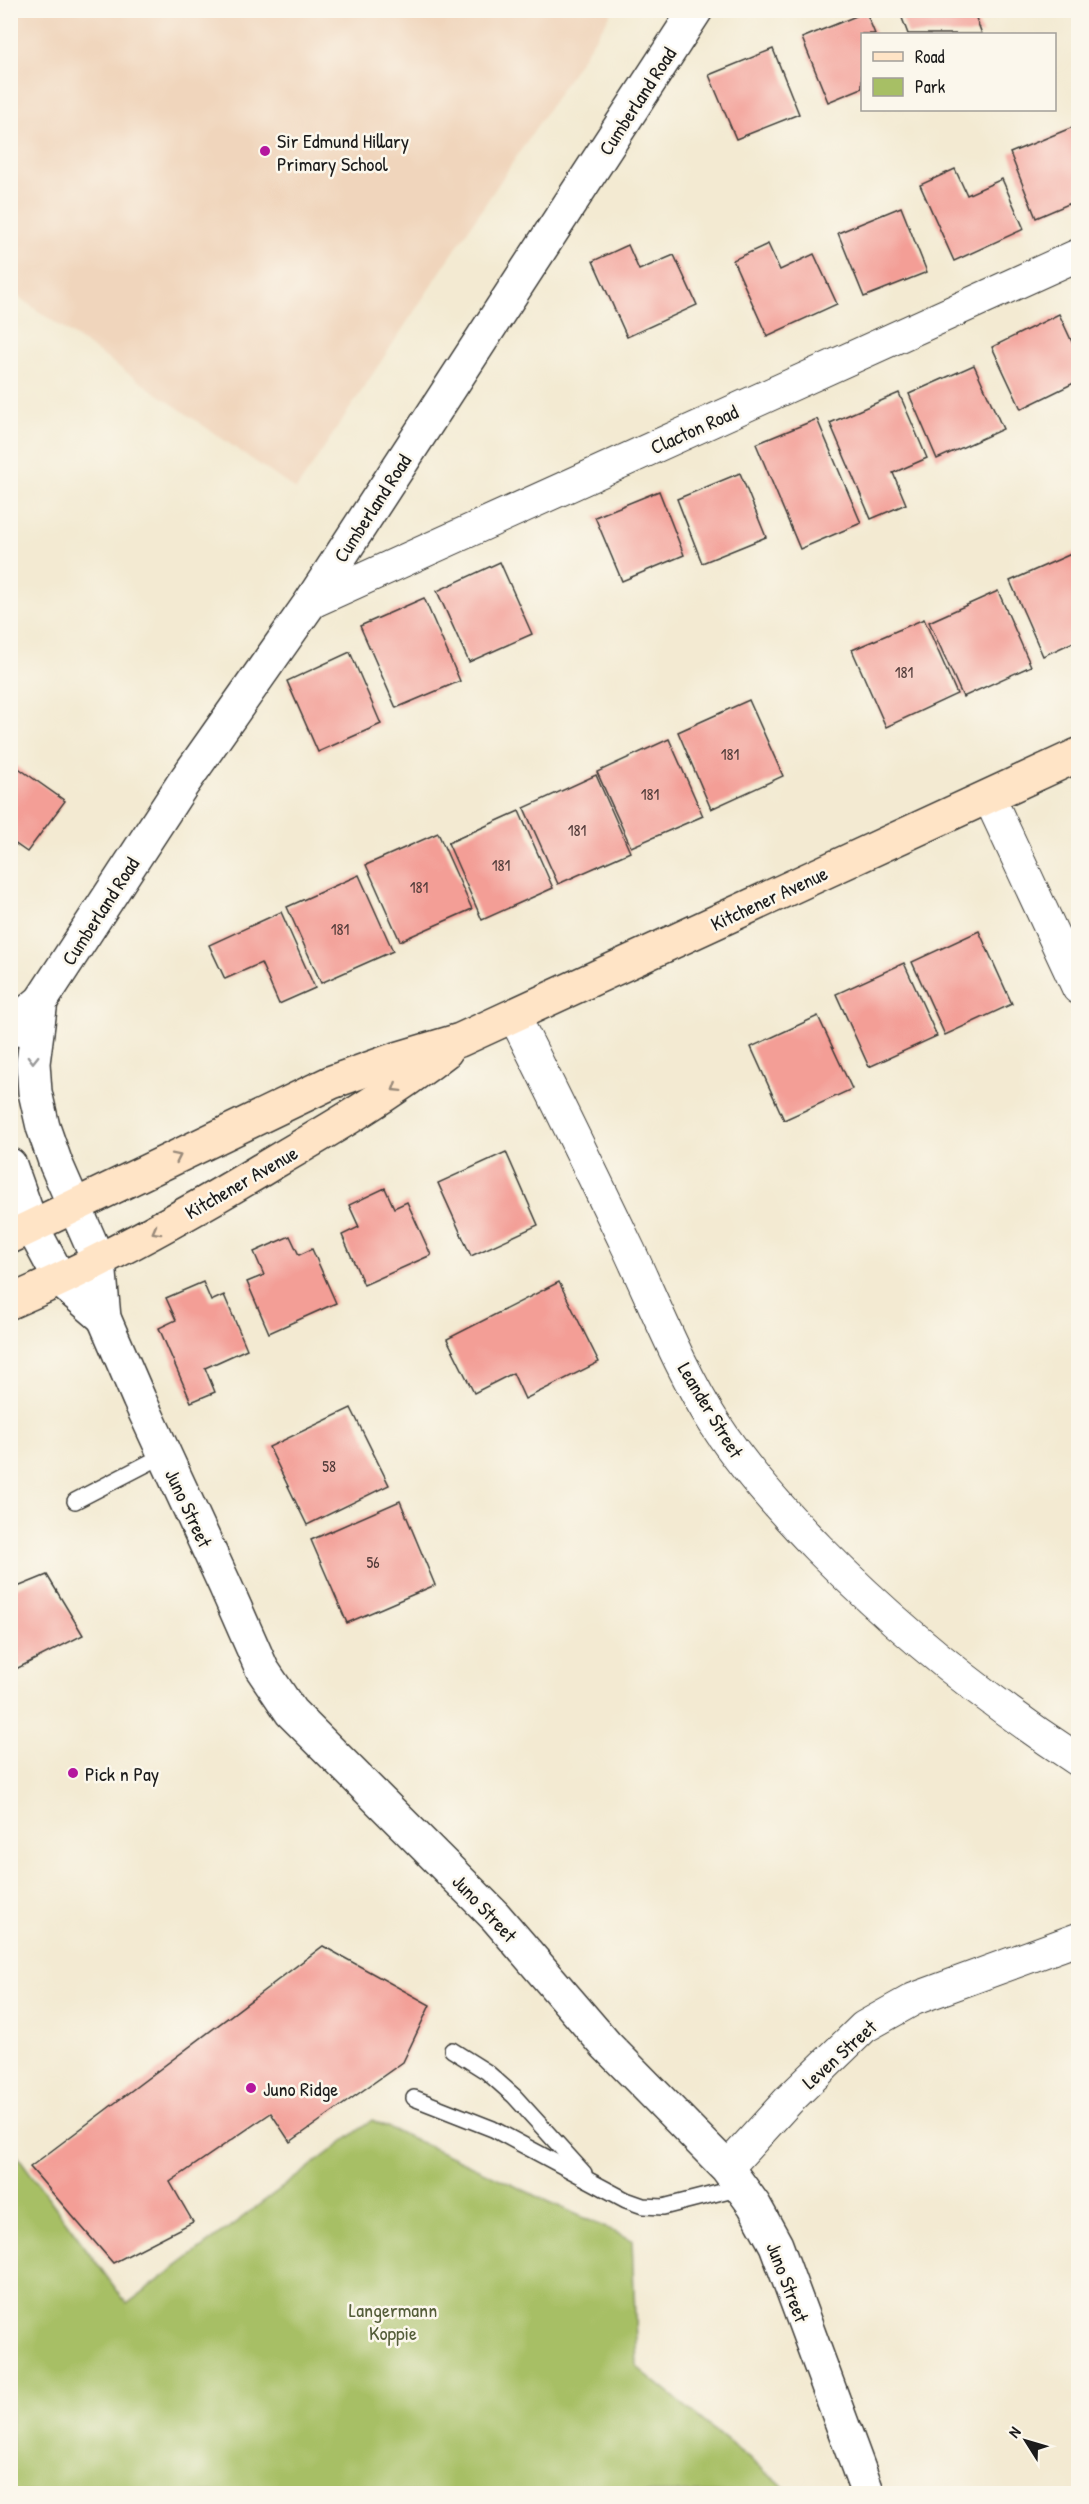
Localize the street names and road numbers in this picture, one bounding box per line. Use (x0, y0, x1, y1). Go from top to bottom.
street label: Cumberland Road (592, 42, 682, 160)
street label: Clacton Road (646, 398, 742, 460)
street label: Cumberland Road (327, 449, 417, 567)
street label: Cumberland Road (55, 852, 145, 970)
street label: Kitchener Avenue (706, 859, 832, 937)
street label: Kitchener Avenue (180, 1139, 302, 1225)
street label: Leander Street (672, 1357, 751, 1464)
street label: Juno Street (159, 1464, 219, 1553)
street label: Juno Street (447, 1868, 524, 1949)
street label: Leven Street (796, 2013, 883, 2095)
street label: Juno Street (760, 2238, 816, 2327)

